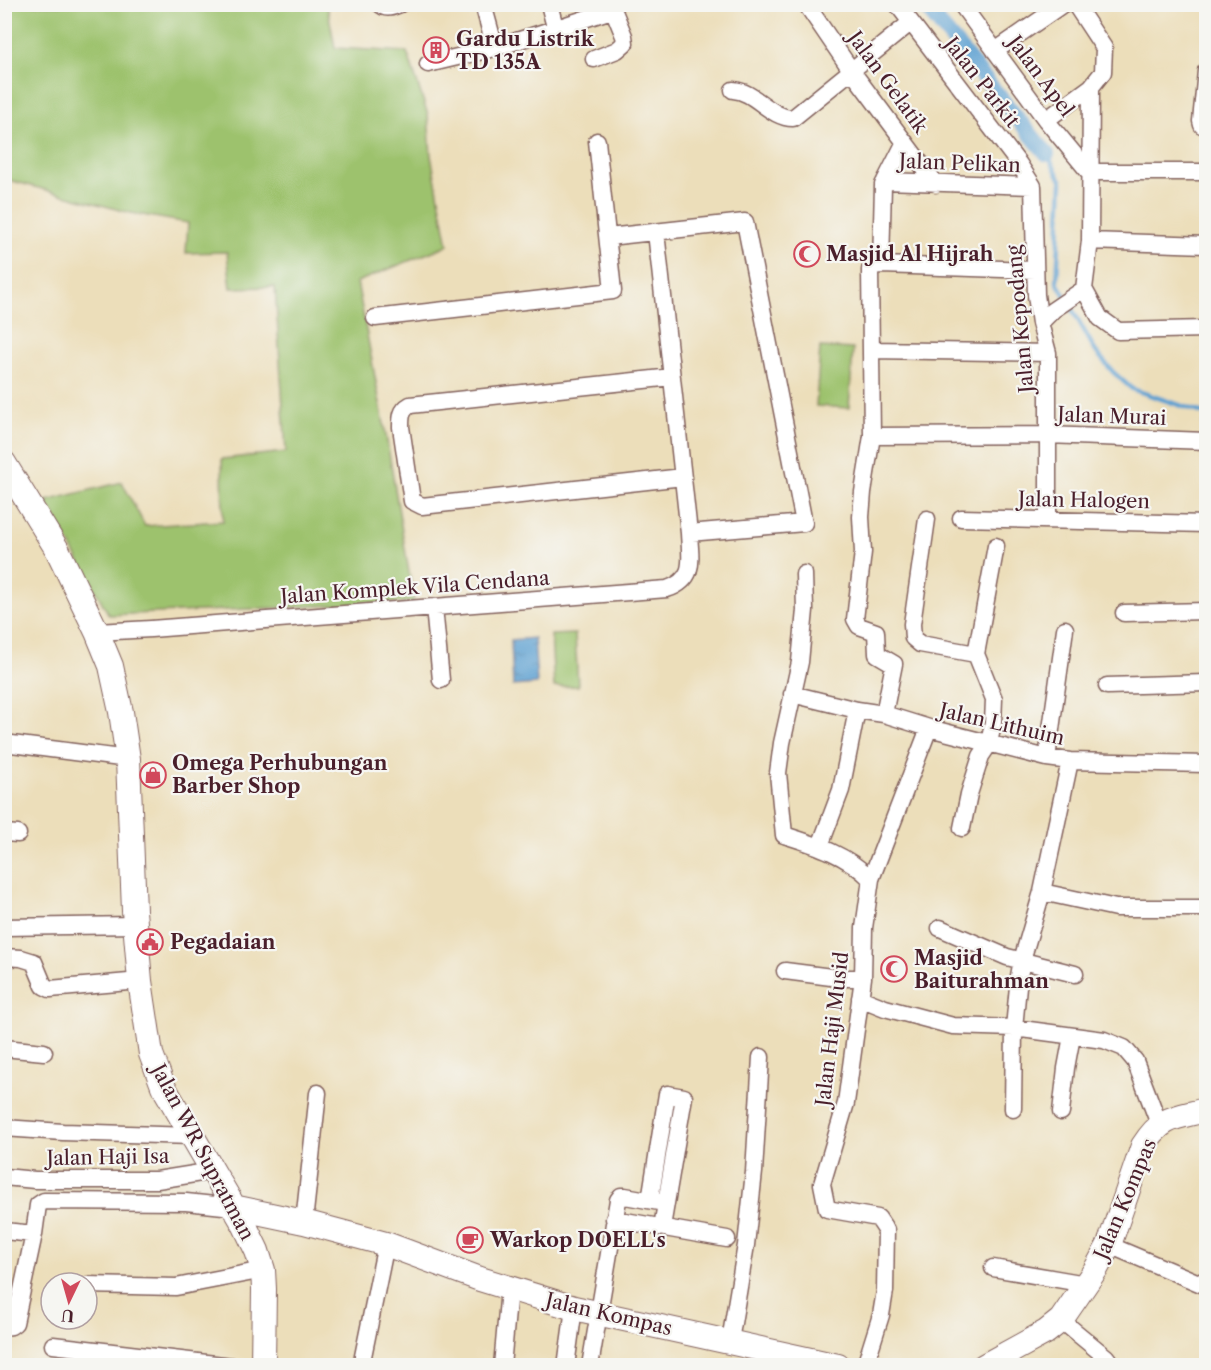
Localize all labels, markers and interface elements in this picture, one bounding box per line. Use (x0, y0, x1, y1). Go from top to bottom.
street label: Jalan Gelatik (841, 24, 934, 139)
place label: Gardu Listrik TD 135A (456, 27, 595, 74)
street label: Jalan Apel (1001, 28, 1079, 121)
street label: Jalan Parkit (937, 30, 1025, 132)
building icon: Gardu Listrik TD 135A (421, 35, 451, 65)
street label: Jalan Pelikan (896, 149, 1022, 177)
mosque icon: Masjid Al Hijrah (792, 239, 822, 269)
place label: Masjid Al Hijrah (826, 242, 994, 266)
street label: Jalan Kepodang (1002, 244, 1039, 397)
street label: Jalan Murai (1054, 402, 1167, 430)
street label: Jalan Halogen (1015, 487, 1150, 513)
street label: Jalan Komplek Vila Cendana (277, 566, 551, 609)
street label: Jalan Lithuim (934, 697, 1067, 750)
place label: Omega Perhubungan Barber Shop (172, 751, 388, 798)
shop icon: Omega Perhubungan Barber Shop (138, 760, 168, 790)
public building icon: Pegadaian (135, 927, 165, 957)
place label: Pegadaian (170, 930, 276, 954)
place label: Masjid Baiturahman (914, 946, 1049, 993)
street label: Jalan Haji Musid (810, 950, 853, 1111)
mosque icon: Masjid Baiturahman (879, 954, 909, 984)
street label: Jalan WR Supratman (145, 1057, 260, 1245)
street label: Jalan Kompas (1088, 1135, 1161, 1266)
street label: Jalan Haji Isa (43, 1144, 170, 1170)
cafe icon: Warkop DOELL's (455, 1225, 485, 1255)
place label: Warkop DOELL's (489, 1228, 666, 1252)
north arrow (39, 1271, 99, 1331)
street label: Jalan Kompas (541, 1287, 675, 1340)
text: U (60, 1305, 75, 1326)

